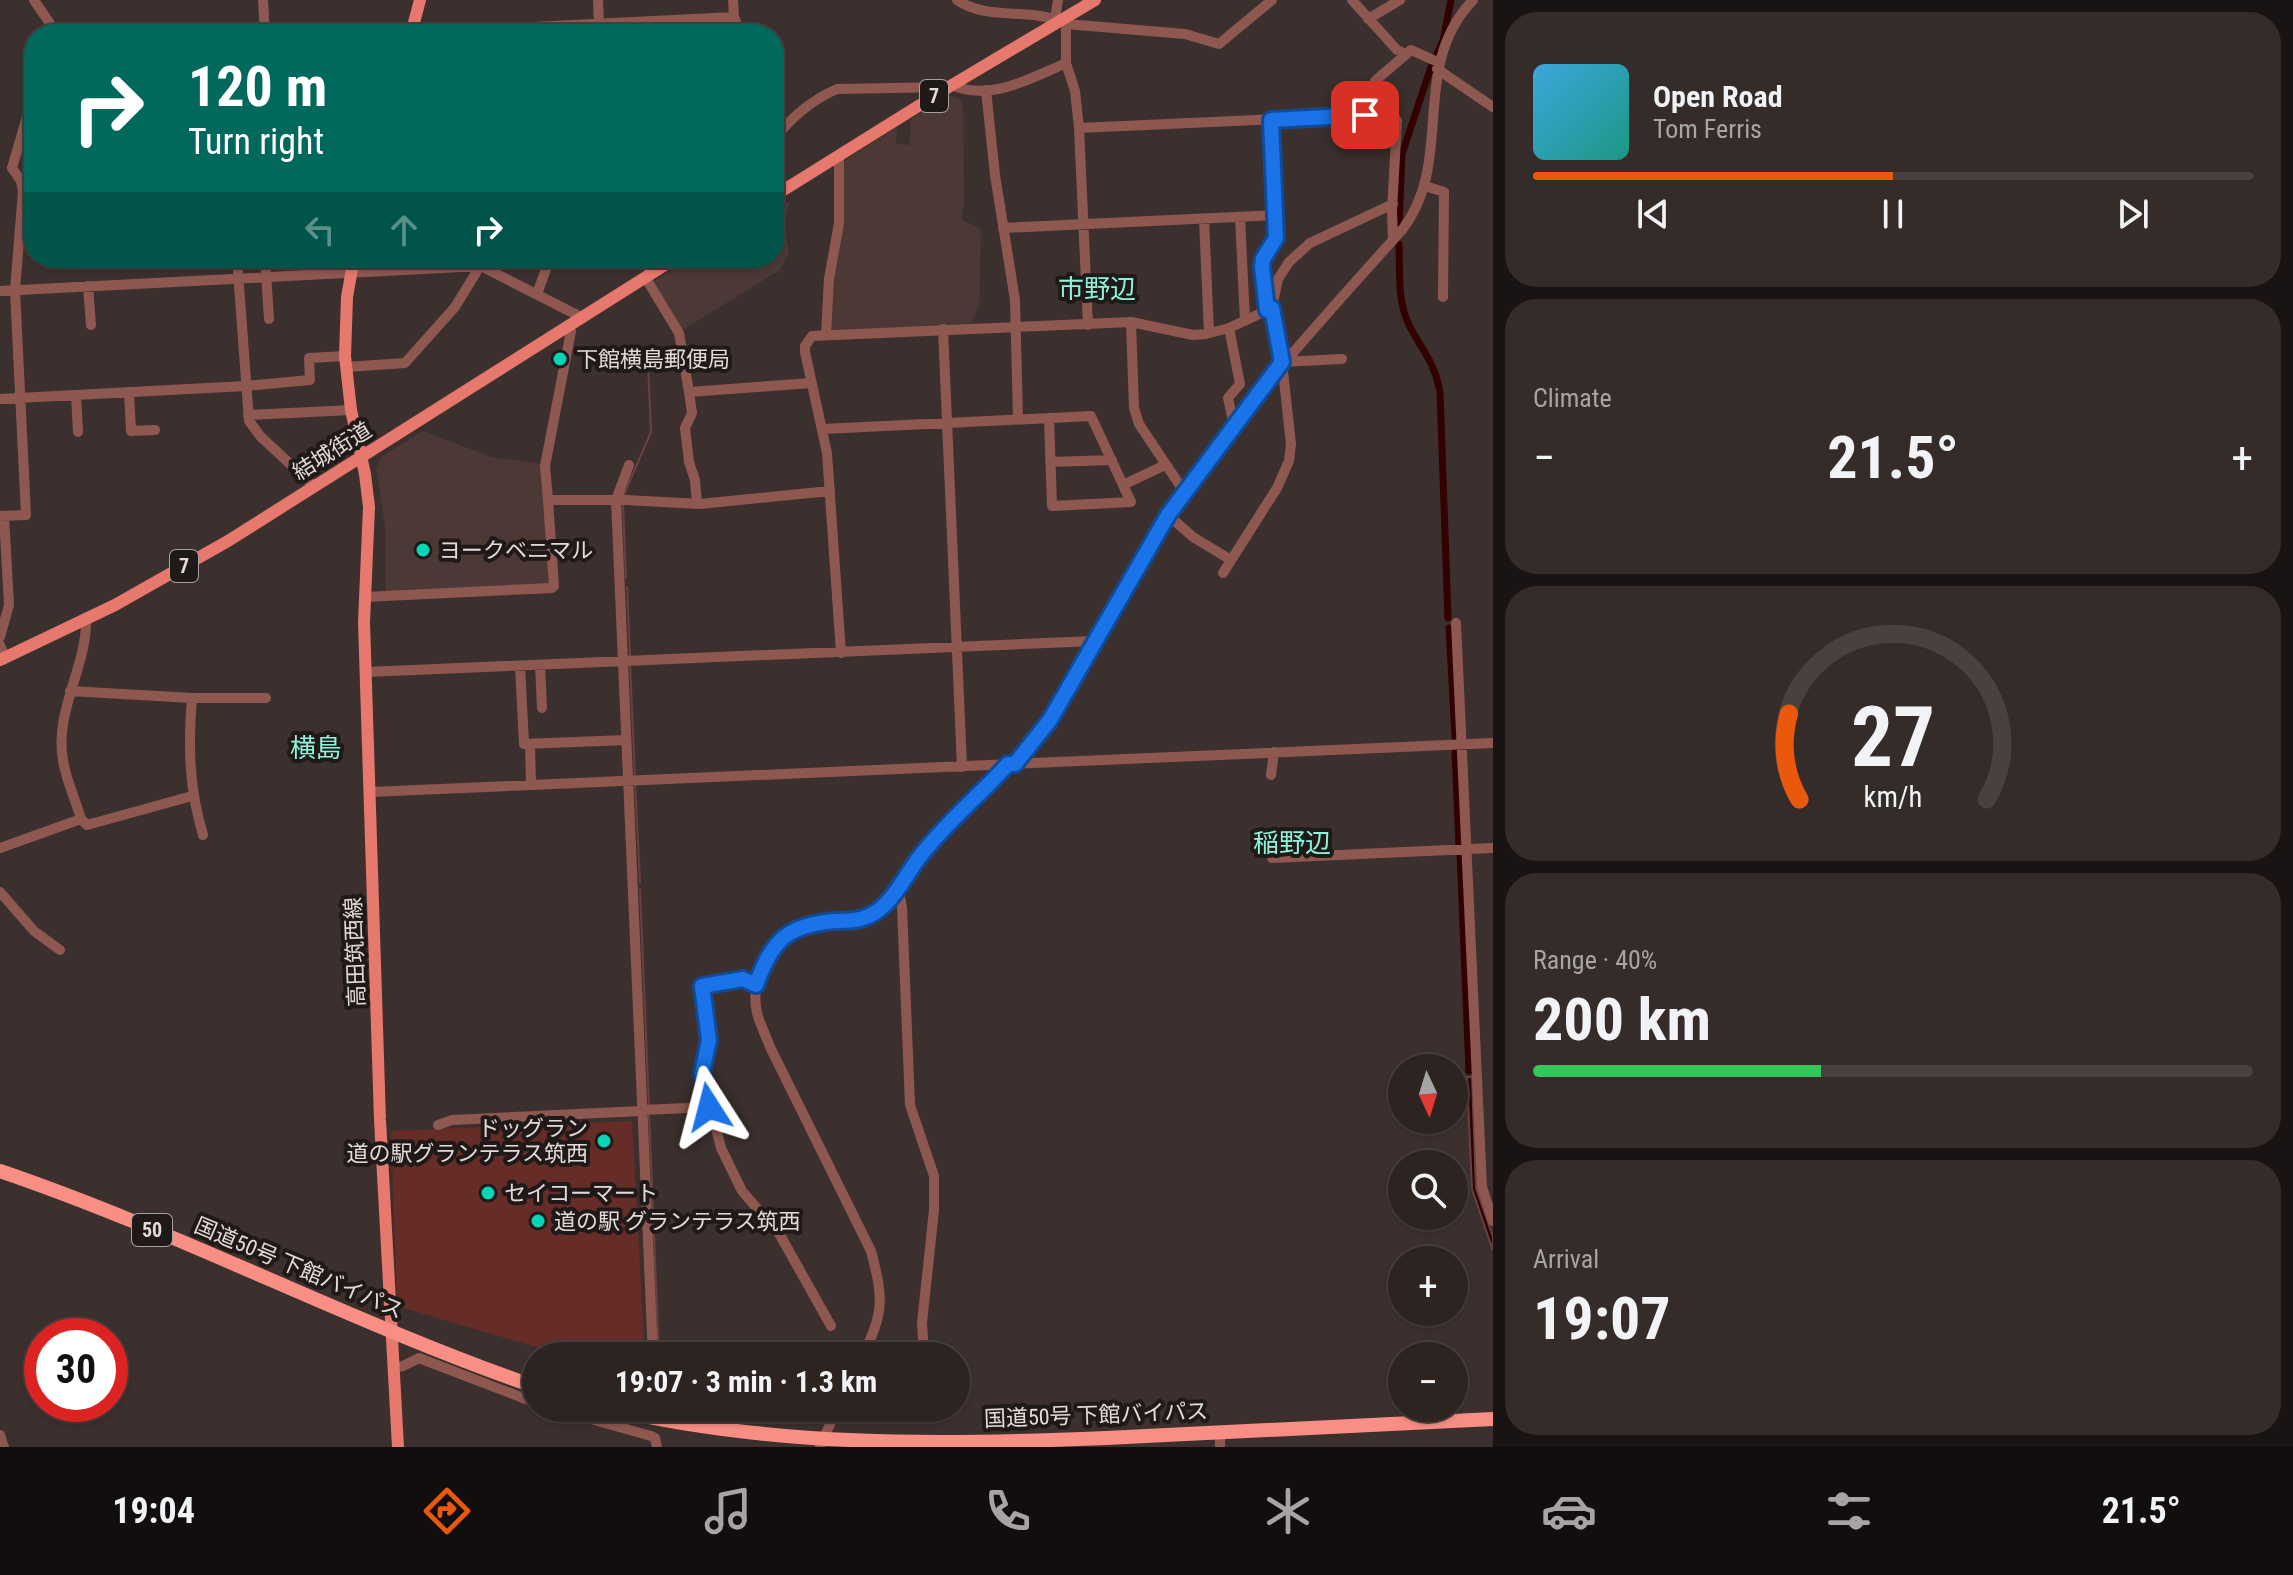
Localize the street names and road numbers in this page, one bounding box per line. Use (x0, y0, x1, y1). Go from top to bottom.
road number: 7 (920, 80, 948, 112)
street label: 結城街道 (288, 417, 376, 485)
road number: 7 (170, 550, 198, 582)
street label: 高田筑西線 (341, 897, 369, 1007)
street label: 国道50号 下館バイパス (191, 1213, 407, 1323)
road number: 50 (132, 1214, 172, 1246)
street label: 国道50号 下館バイパス (983, 1399, 1209, 1431)

